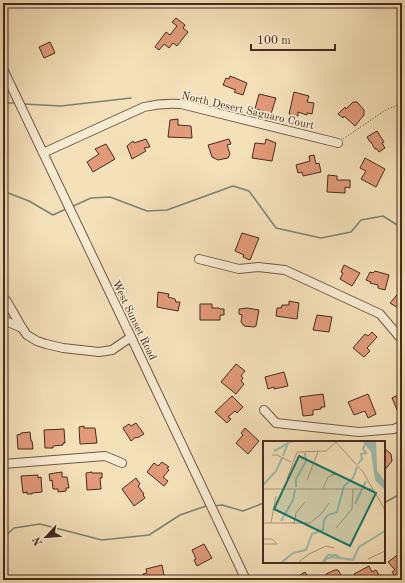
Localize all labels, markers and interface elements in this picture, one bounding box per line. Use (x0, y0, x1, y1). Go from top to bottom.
scale bar (251, 26, 335, 52)
text: 100 m (257, 35, 291, 47)
street label: North Desert Saguaro Court (180, 91, 315, 132)
street label: West Sunset Road (110, 279, 158, 363)
inset map (263, 441, 385, 563)
north arrow (26, 517, 66, 557)
text: N (31, 534, 45, 547)

